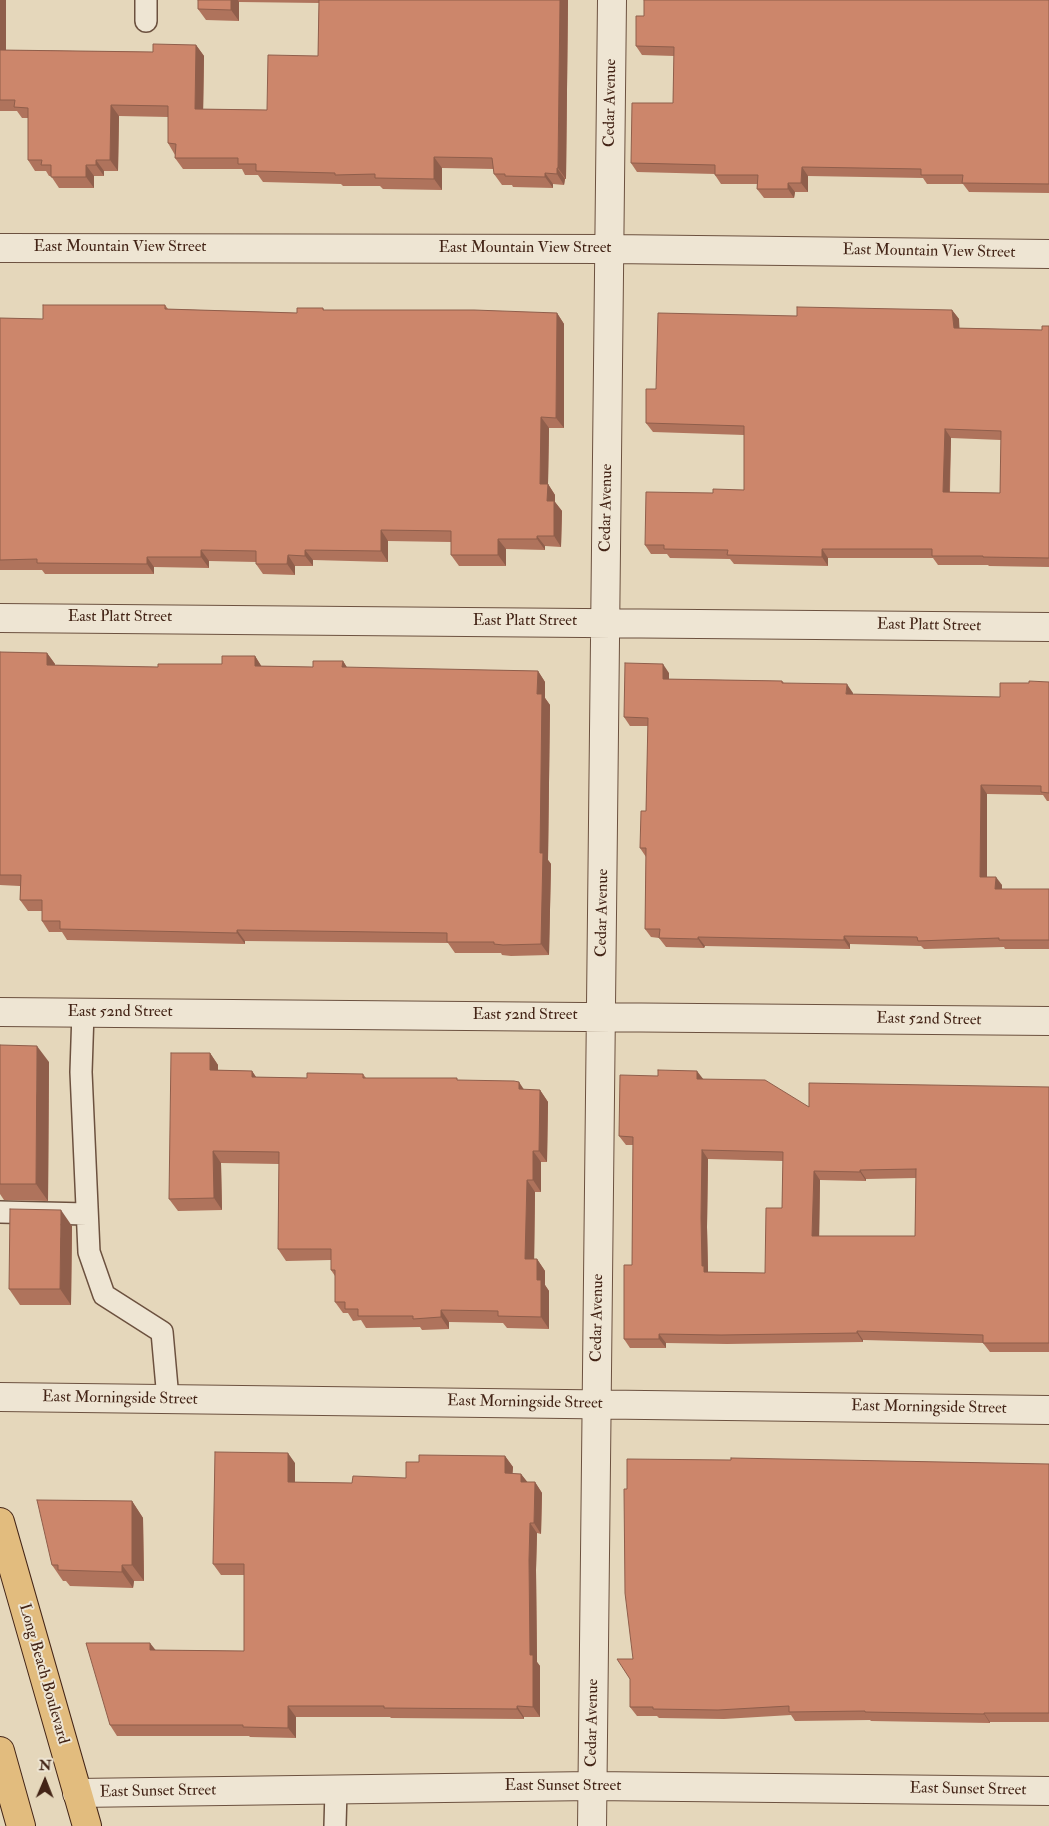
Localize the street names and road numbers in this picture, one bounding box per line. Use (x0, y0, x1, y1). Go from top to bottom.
street label: Cedar Avenue (601, 59, 621, 147)
street label: East Mountain View Street (33, 238, 207, 258)
street label: East Mountain View Street (438, 239, 612, 259)
street label: East Mountain View Street (842, 241, 1016, 263)
street label: Cedar Avenue (597, 464, 617, 552)
street label: East Platt Street (68, 608, 172, 628)
street label: East Platt Street (473, 612, 577, 632)
street label: East Platt Street (877, 615, 981, 637)
street label: Cedar Avenue (593, 869, 613, 957)
street label: East 52nd Street (67, 1003, 173, 1023)
street label: East 52nd Street (472, 1006, 578, 1026)
street label: East 52nd Street (876, 1009, 982, 1031)
street label: Cedar Avenue (588, 1274, 608, 1362)
street label: East Morningside Street (42, 1388, 198, 1410)
street label: East Morningside Street (447, 1392, 603, 1414)
street label: East Morningside Street (851, 1397, 1007, 1419)
street label: Long Beach Boulevard (14, 1602, 72, 1746)
street label: Cedar Avenue (583, 1679, 603, 1767)
street label: East Sunset Street (505, 1777, 621, 1797)
street label: East Sunset Street (909, 1779, 1027, 1801)
street label: East Sunset Street (99, 1781, 217, 1803)

